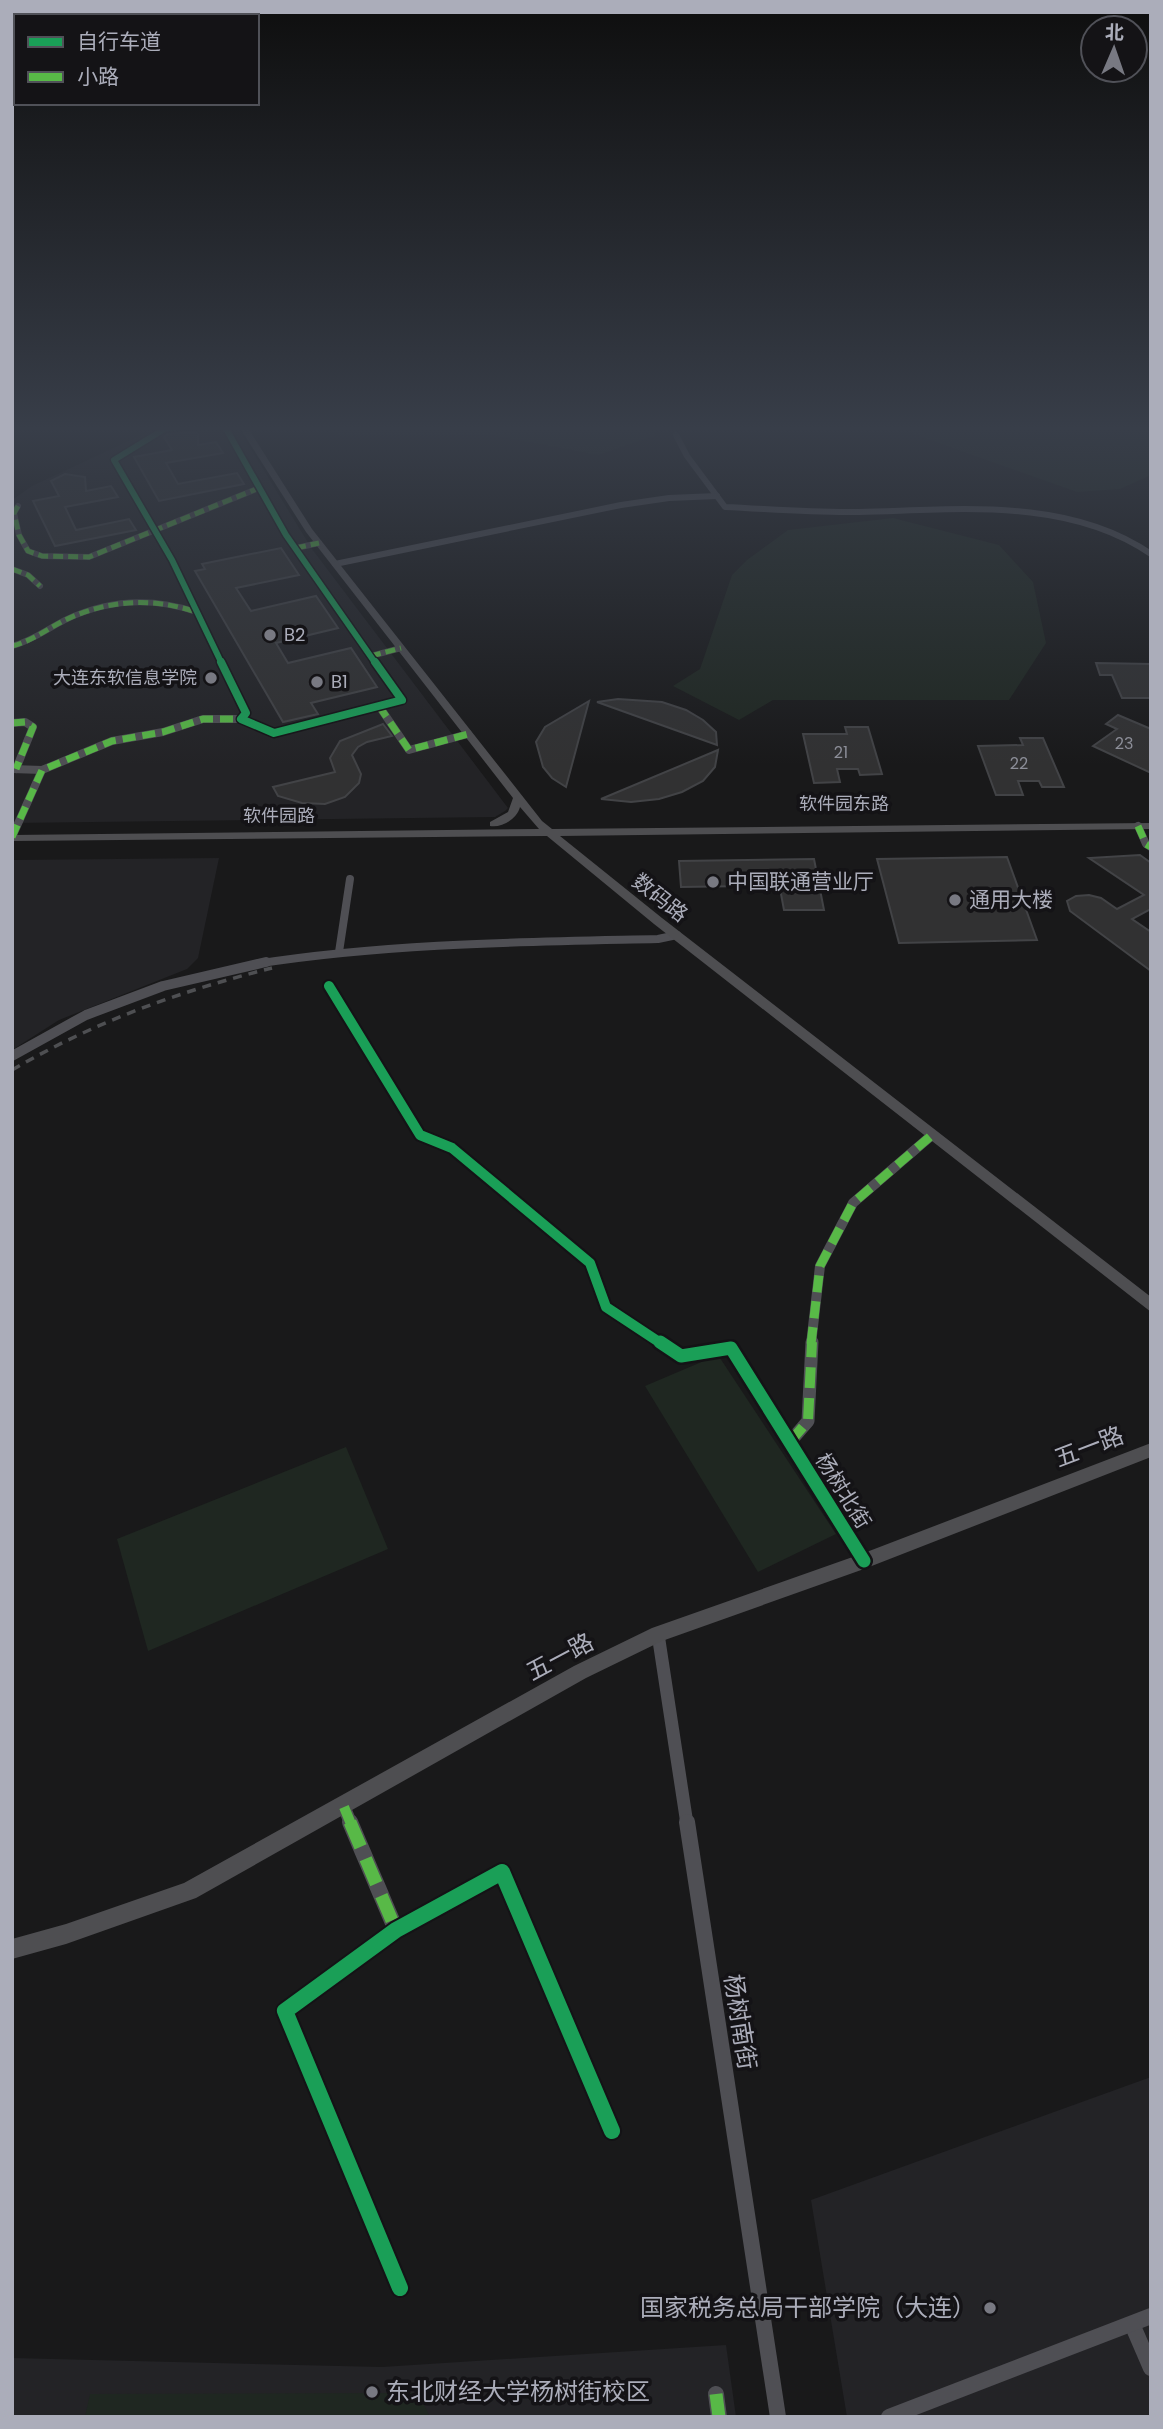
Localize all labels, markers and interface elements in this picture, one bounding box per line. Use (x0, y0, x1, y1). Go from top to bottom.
legend (14, 14, 259, 105)
north arrow (1079, 14, 1149, 84)
text: 北 (1105, 19, 1125, 46)
text: 自行车道 (77, 27, 161, 56)
text: 小路 (77, 62, 119, 91)
place label: B2 (284, 622, 305, 647)
marker: B2 (262, 627, 278, 643)
place label: 大连东软信息学院 (53, 665, 197, 690)
place label: B1 (331, 669, 348, 694)
marker: 大连东软信息学院 (203, 670, 219, 686)
marker: B1 (309, 674, 325, 690)
house number: 23 (1115, 732, 1133, 755)
house number: 21 (834, 741, 848, 764)
house number: 22 (1010, 752, 1028, 775)
street label: 软件园东路 (799, 791, 889, 816)
street label: 软件园路 (243, 803, 315, 828)
street label: 数码路 (627, 867, 694, 928)
place label: 中国联通营业厅 (727, 867, 874, 896)
marker: 中国联通营业厅 (705, 874, 721, 890)
place label: 通用大楼 (969, 885, 1053, 914)
marker: 通用大楼 (947, 892, 963, 908)
street label: 五一路 (1049, 1418, 1128, 1475)
street label: 杨树北街 (809, 1447, 878, 1534)
street label: 五一路 (520, 1625, 599, 1688)
street label: 杨树南街 (717, 1972, 764, 2072)
place label: 国家税务总局干部学院（大连） (640, 2291, 976, 2324)
marker: 国家税务总局干部学院（大连） (982, 2300, 998, 2316)
place label: 东北财经大学杨树街校区 (386, 2375, 650, 2408)
marker: 东北财经大学杨树街校区 (364, 2384, 380, 2400)

